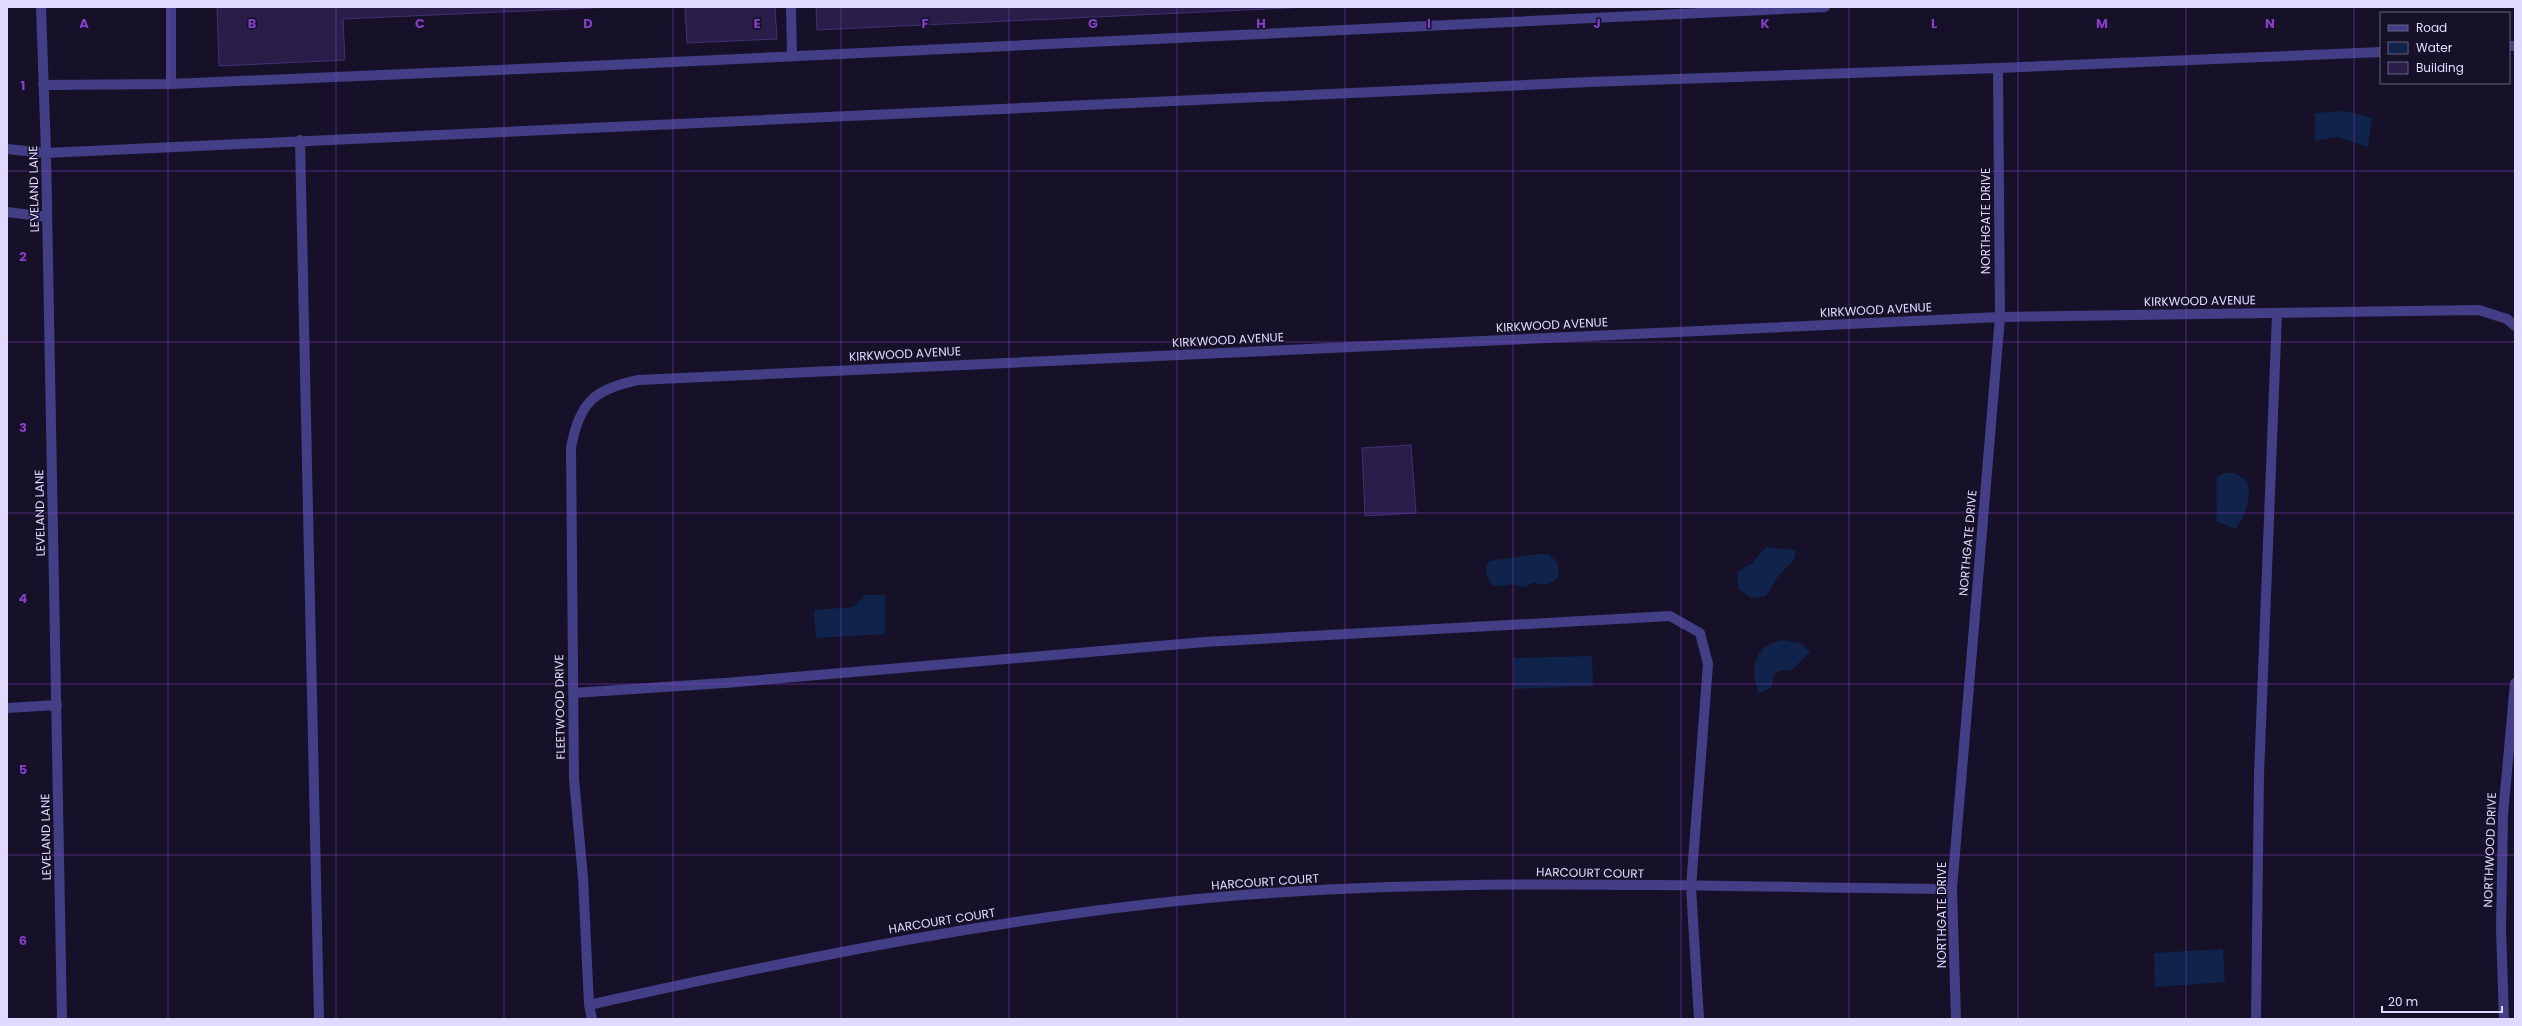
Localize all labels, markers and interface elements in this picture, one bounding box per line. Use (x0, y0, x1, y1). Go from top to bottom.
legend (2380, 12, 2510, 84)
text: A (79, 14, 89, 33)
text: B (248, 14, 257, 33)
text: C (415, 14, 425, 33)
text: D (583, 14, 593, 33)
text: E (753, 14, 761, 33)
text: F (921, 14, 929, 33)
text: G (1088, 14, 1098, 33)
text: H (1256, 14, 1266, 33)
text: I (1427, 14, 1431, 33)
text: J (1593, 14, 1601, 33)
text: K (1760, 14, 1770, 33)
text: L (1931, 14, 1937, 33)
text: M (2096, 14, 2108, 33)
text: N (2265, 14, 2275, 33)
text: Road (2416, 19, 2447, 36)
text: Water (2416, 39, 2453, 56)
text: Building (2416, 59, 2464, 76)
text: 1 (21, 76, 25, 95)
street label: LEVELAND LANE (24, 145, 43, 233)
street label: NORTHGATE DRIVE (1977, 168, 1994, 274)
text: 2 (19, 247, 27, 266)
street label: KIRKWOOD AVENUE (2144, 291, 2256, 310)
street label: KIRKWOOD AVENUE (1820, 298, 1932, 321)
street label: KIRKWOOD AVENUE (1496, 313, 1608, 336)
street label: KIRKWOOD AVENUE (1172, 328, 1284, 351)
street label: KIRKWOOD AVENUE (849, 342, 961, 365)
text: 3 (19, 418, 27, 437)
street label: LEVELAND LANE (30, 469, 49, 557)
street label: NORTHGATE DRIVE (1954, 489, 1981, 597)
text: 4 (19, 589, 28, 608)
street label: FLEETWOOD DRIVE (550, 654, 569, 760)
text: 5 (19, 760, 27, 779)
street label: NORTHWOOD DRIVE (2479, 792, 2500, 908)
street label: LEVELAND LANE (36, 793, 55, 881)
street label: NORTHGATE DRIVE (1933, 862, 1950, 968)
street label: HARCOURT COURT (1536, 863, 1645, 882)
street label: HARCOURT COURT (1210, 869, 1320, 894)
street label: HARCOURT COURT (887, 904, 997, 937)
text: 6 (19, 931, 27, 950)
scale bar (2382, 988, 2502, 1014)
text: 20 m (2388, 993, 2418, 1010)

